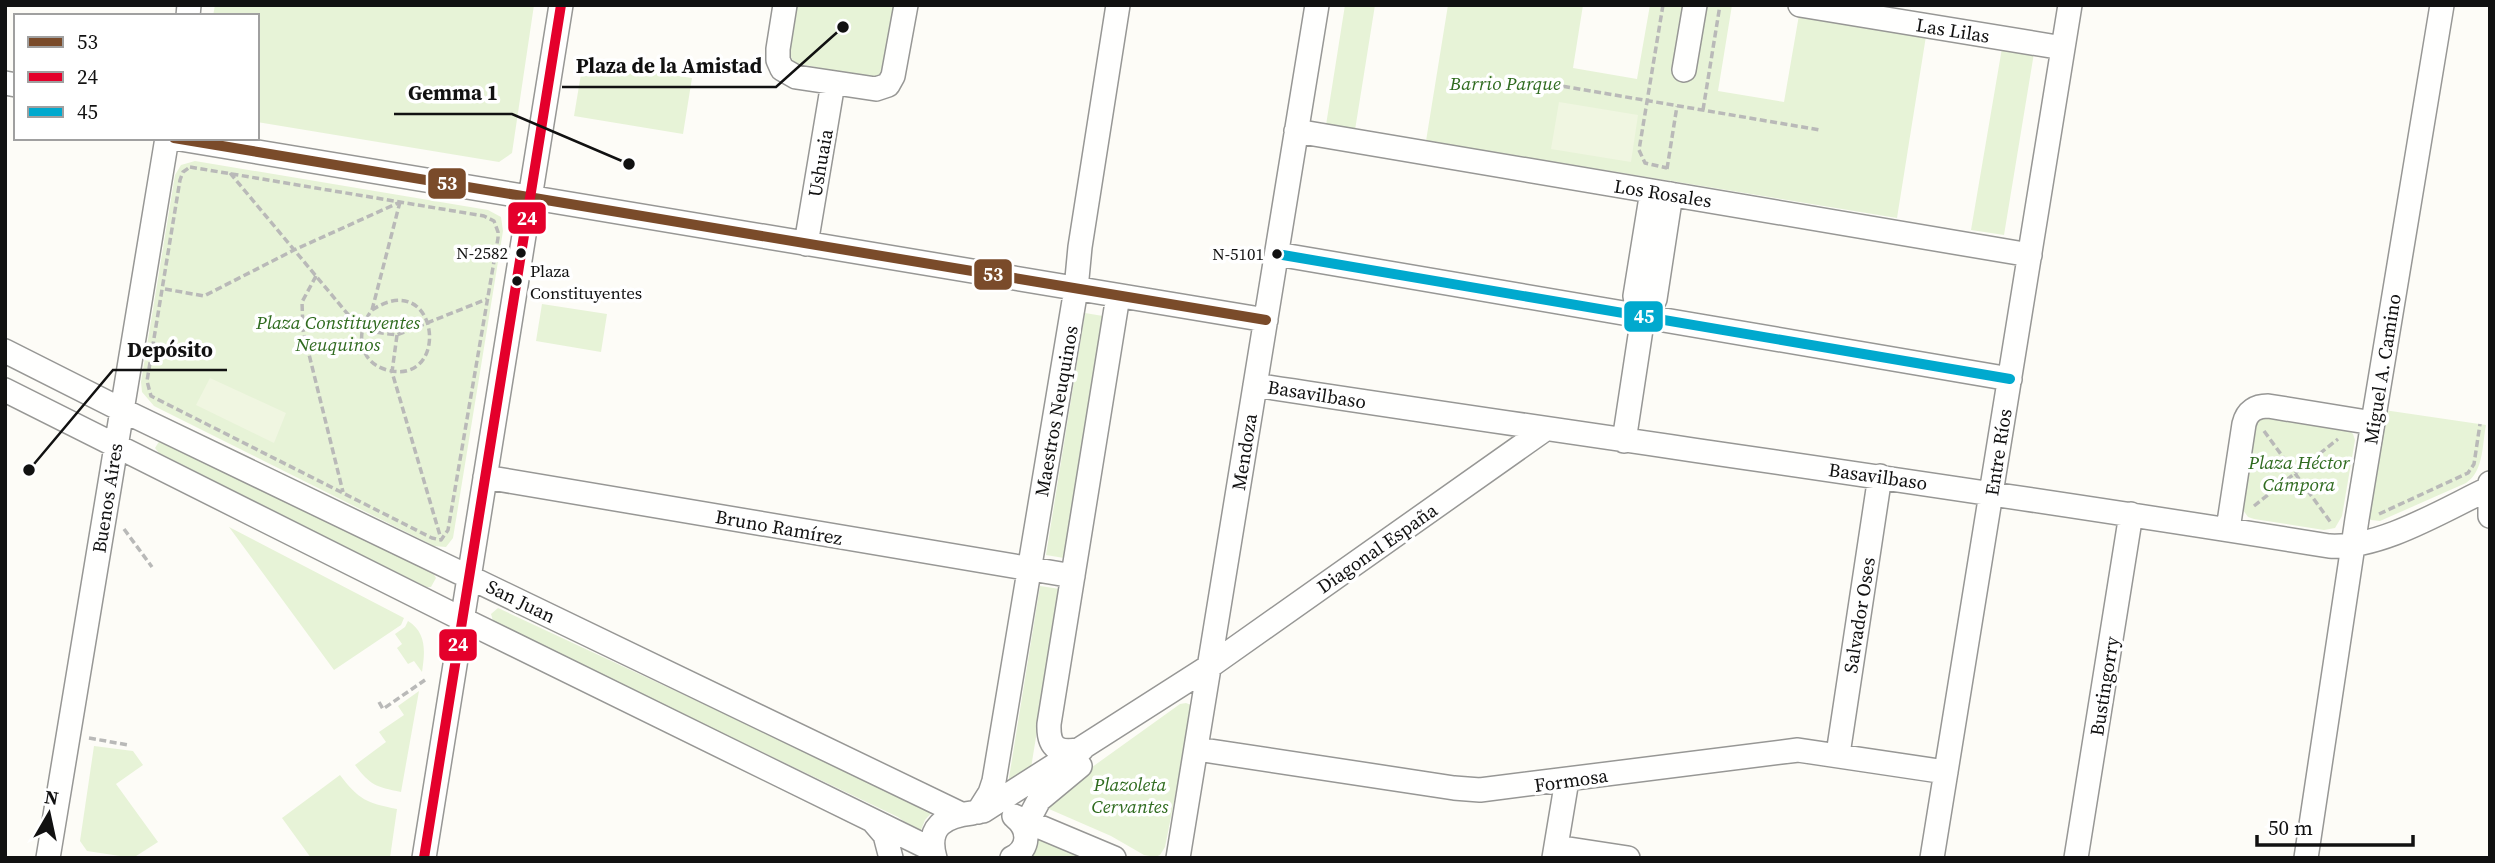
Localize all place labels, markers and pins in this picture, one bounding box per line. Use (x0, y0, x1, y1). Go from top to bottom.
callout: Plaza de la Amistad (562, 45, 776, 87)
callout: Gemma 1 (394, 72, 512, 114)
place label: N-2582 (456, 241, 508, 265)
place label: N-5101 (1212, 242, 1264, 266)
marker: N-2582 (514, 246, 528, 260)
marker: N-5101 (1270, 247, 1284, 261)
place label: Plaza Constituyentes (530, 259, 642, 305)
marker: Plaza Constituyentes (510, 274, 524, 288)
callout: Depósito (113, 328, 227, 370)

